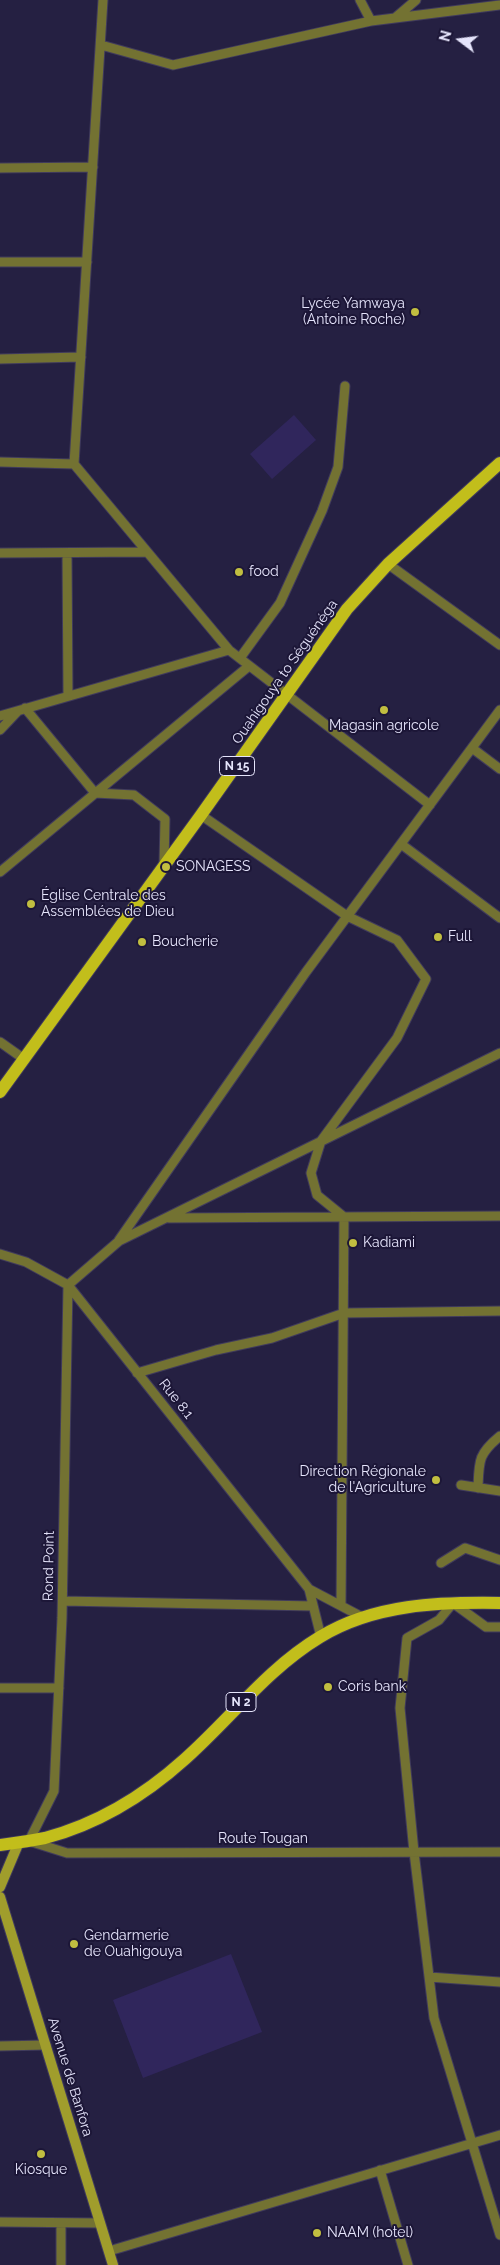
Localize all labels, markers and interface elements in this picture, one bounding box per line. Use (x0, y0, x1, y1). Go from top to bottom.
north arrow (435, 15, 485, 65)
text: N (436, 29, 455, 43)
place label: Lycée Yamwaya (Antoine Roche) (301, 296, 405, 328)
marker: Lycée Yamwaya (Antoine Roche) (409, 306, 421, 318)
place label: food (249, 564, 279, 580)
marker: food (233, 566, 245, 578)
street label: Ouahigouya to Séguénéga (229, 596, 341, 748)
marker: Magasin agricole (378, 704, 390, 716)
place label: Magasin agricole (329, 718, 439, 734)
road number: N 15 (220, 756, 254, 776)
place label: SONAGESS (176, 859, 250, 875)
marker: SONAGESS (160, 861, 172, 873)
place label: Église Centrale des Assemblées de Dieu (41, 888, 174, 920)
marker: Église Centrale des Assemblées de Dieu (25, 898, 37, 910)
place label: Full (448, 929, 472, 945)
marker: Full (432, 931, 444, 943)
place label: Boucherie (152, 934, 218, 950)
marker: Boucherie (136, 936, 148, 948)
place label: Kadiami (363, 1235, 415, 1251)
marker: Kadiami (347, 1237, 359, 1249)
street label: Rue 8.1 (155, 1376, 197, 1422)
place label: Direction Régionale de l'Agriculture (300, 1464, 426, 1496)
marker: Direction Régionale de l'Agriculture (430, 1474, 442, 1486)
street label: Rond Point (40, 1531, 58, 1601)
place label: Coris bank (338, 1679, 406, 1695)
marker: Coris bank (322, 1681, 334, 1693)
road number: N 2 (226, 1692, 256, 1711)
street label: Route Tougan (218, 1831, 308, 1847)
place label: Gendarmerie de Ouahigouya (84, 1928, 182, 1960)
marker: Gendarmerie de Ouahigouya (68, 1938, 80, 1950)
street label: Avenue de Banfora (44, 2016, 96, 2138)
marker: Kiosque (35, 2148, 47, 2160)
place label: Kiosque (15, 2162, 67, 2178)
place label: NAAM (hotel) (327, 2225, 413, 2241)
marker: NAAM (hotel) (311, 2227, 323, 2239)

